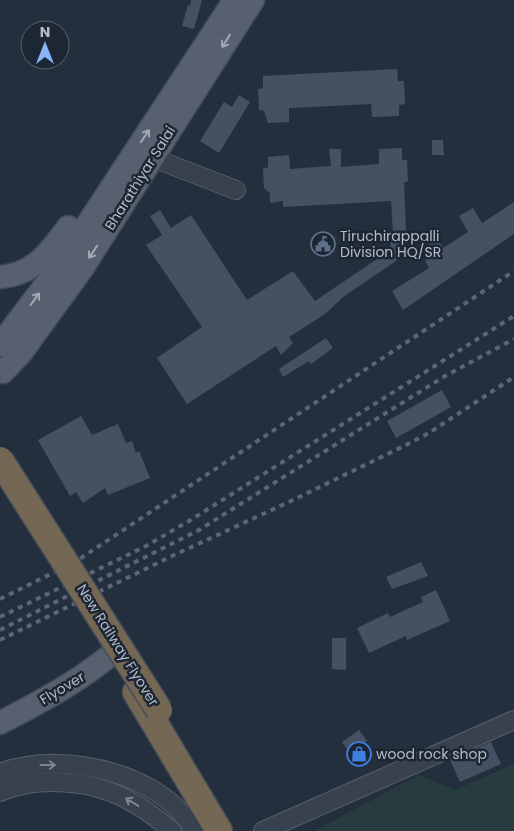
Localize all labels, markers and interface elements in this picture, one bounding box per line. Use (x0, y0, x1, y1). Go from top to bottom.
north arrow (20, 20, 70, 70)
text: N (40, 22, 50, 42)
one-way arrow (221, 34, 231, 48)
street label: Bharathiyar Salai (100, 122, 180, 234)
one-way arrow (140, 129, 150, 143)
place label: Tiruchirappalli Division HQ/SR (340, 226, 441, 262)
public building icon: Tiruchirappalli Division HQ/SR (310, 231, 336, 257)
one-way arrow (88, 245, 98, 259)
one-way arrow (29, 293, 40, 306)
street label: New Railway Flyover (72, 580, 164, 710)
street label: Flyover (36, 667, 88, 709)
shop icon: wood rock shop (346, 741, 372, 767)
place label: wood rock shop (376, 744, 487, 764)
one-way arrow (39, 760, 55, 770)
one-way arrow (126, 797, 140, 807)

